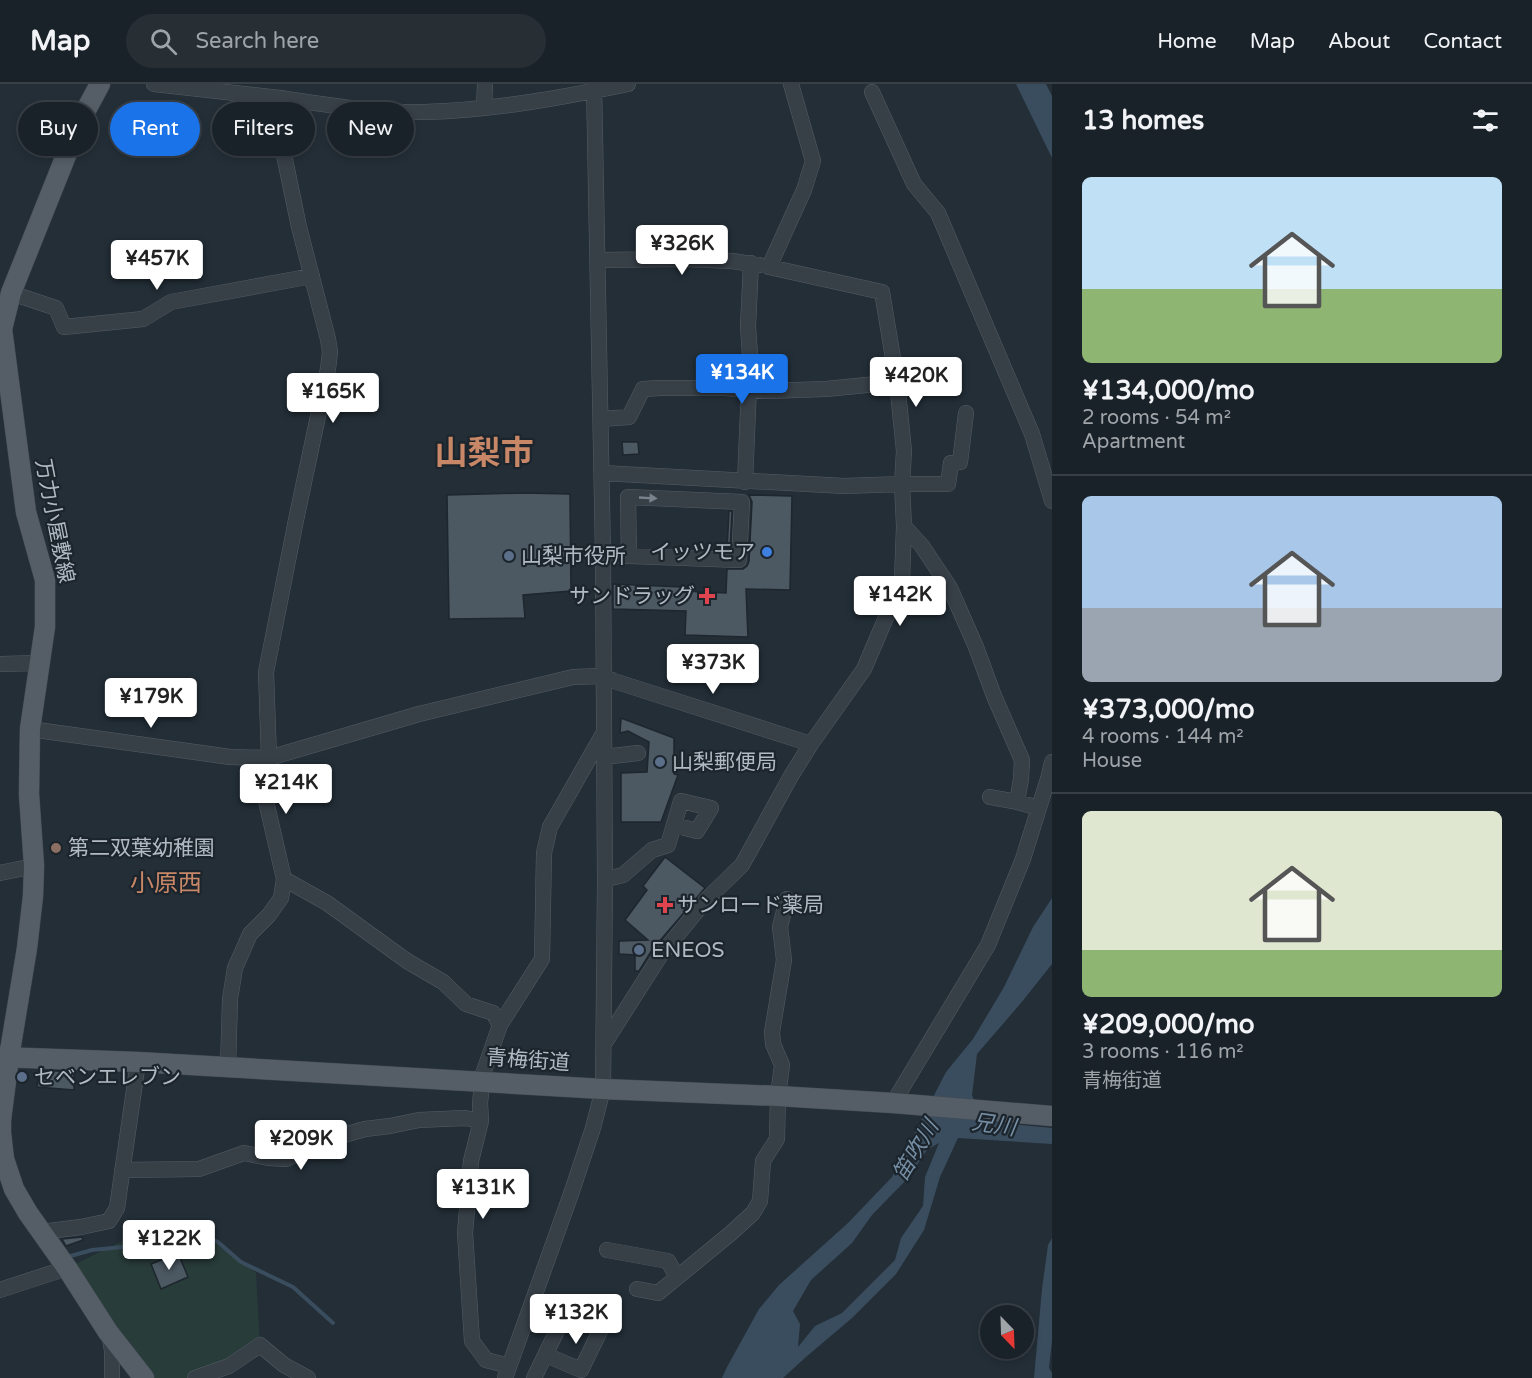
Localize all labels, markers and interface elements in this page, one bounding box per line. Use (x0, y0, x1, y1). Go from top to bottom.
search box (126, 14, 546, 68)
text: Map (30, 24, 90, 58)
icon: search (147, 25, 180, 58)
text: Search here (195, 28, 319, 54)
text: Home (1157, 29, 1217, 54)
text: Map (1250, 29, 1295, 54)
text: About (1328, 29, 1390, 54)
text: Contact (1423, 29, 1502, 54)
chip: Buy (18, 102, 98, 156)
chip: Rent (110, 102, 200, 156)
chip: Filters (212, 102, 315, 156)
chip: New (327, 102, 414, 156)
icon: filters (1469, 104, 1502, 137)
text: 13 homes (1082, 105, 1204, 136)
icon: home (1238, 216, 1346, 324)
pin: ¥326K (640, 225, 724, 276)
text: ¥326K (650, 232, 714, 256)
pin: ¥457K (115, 240, 199, 291)
text: ¥457K (125, 247, 189, 271)
pin: ¥134K (700, 354, 784, 405)
pin: ¥420K (874, 357, 958, 408)
text: ¥134K (710, 361, 774, 385)
text: ¥420K (884, 364, 948, 388)
pin: ¥165K (291, 373, 375, 424)
text: ¥134,000/mo (1082, 375, 1255, 406)
text: ¥165K (301, 380, 365, 404)
text: 2 rooms · 54 m² (1082, 406, 1231, 430)
text: Apartment (1082, 430, 1185, 454)
district label: 山梨市 (435, 434, 534, 473)
street label: 万力小屋敷線 (30, 457, 79, 585)
one-way arrow (639, 493, 658, 502)
icon: home (1238, 535, 1346, 643)
place label: イッツモア (650, 540, 755, 565)
place label: 山梨市役所 (521, 544, 626, 569)
marker: イッツモア (760, 545, 774, 559)
marker: 山梨市役所 (502, 549, 516, 563)
pin: ¥142K (858, 576, 942, 627)
text: ¥142K (868, 583, 932, 607)
place label: サンドラッグ (569, 584, 695, 609)
marker: サンドラッグ (700, 589, 714, 603)
pin: ¥373K (671, 644, 755, 695)
text: ¥373K (681, 651, 745, 675)
pin: ¥179K (109, 678, 193, 729)
text: ¥179K (119, 685, 183, 709)
text: ¥373,000/mo (1082, 694, 1255, 725)
text: 4 rooms · 144 m² (1082, 725, 1244, 749)
text: House (1082, 749, 1142, 773)
place label: 山梨郵便局 (672, 750, 777, 775)
marker: 山梨郵便局 (653, 755, 667, 769)
pin: ¥214K (244, 764, 328, 815)
text: ¥214K (254, 771, 318, 795)
place label: 第二双葉幼稚園 (68, 836, 215, 861)
marker: 第二双葉幼稚園 (49, 841, 63, 855)
icon: home (1238, 850, 1346, 958)
district label: 小原西 (130, 869, 202, 898)
place label: サンロード薬局 (677, 893, 824, 918)
marker: サンロード薬局 (658, 898, 672, 912)
place label: ENEOS (651, 938, 725, 963)
marker: ENEOS (632, 943, 646, 957)
text: ¥209,000/mo (1082, 1009, 1255, 1040)
text: 3 rooms · 116 m² (1082, 1040, 1244, 1064)
street label: 青梅街道 (485, 1045, 571, 1076)
place label: セベンエレブン (34, 1065, 181, 1090)
text: 青梅街道 (1082, 1069, 1162, 1093)
marker: セベンエレブン (15, 1070, 29, 1084)
water label: 兄川 (970, 1109, 1019, 1141)
water label: 笛吹川 (888, 1114, 945, 1186)
pin: ¥209K (259, 1120, 343, 1171)
text: ¥209K (269, 1127, 333, 1151)
pin: ¥131K (441, 1169, 525, 1220)
text: ¥131K (451, 1176, 515, 1200)
pin: ¥122K (127, 1220, 211, 1271)
text: ¥122K (137, 1227, 201, 1251)
pin: ¥132K (534, 1294, 618, 1345)
text: ¥132K (544, 1301, 608, 1325)
north arrow (980, 1305, 1034, 1359)
map controls (980, 1305, 1034, 1359)

